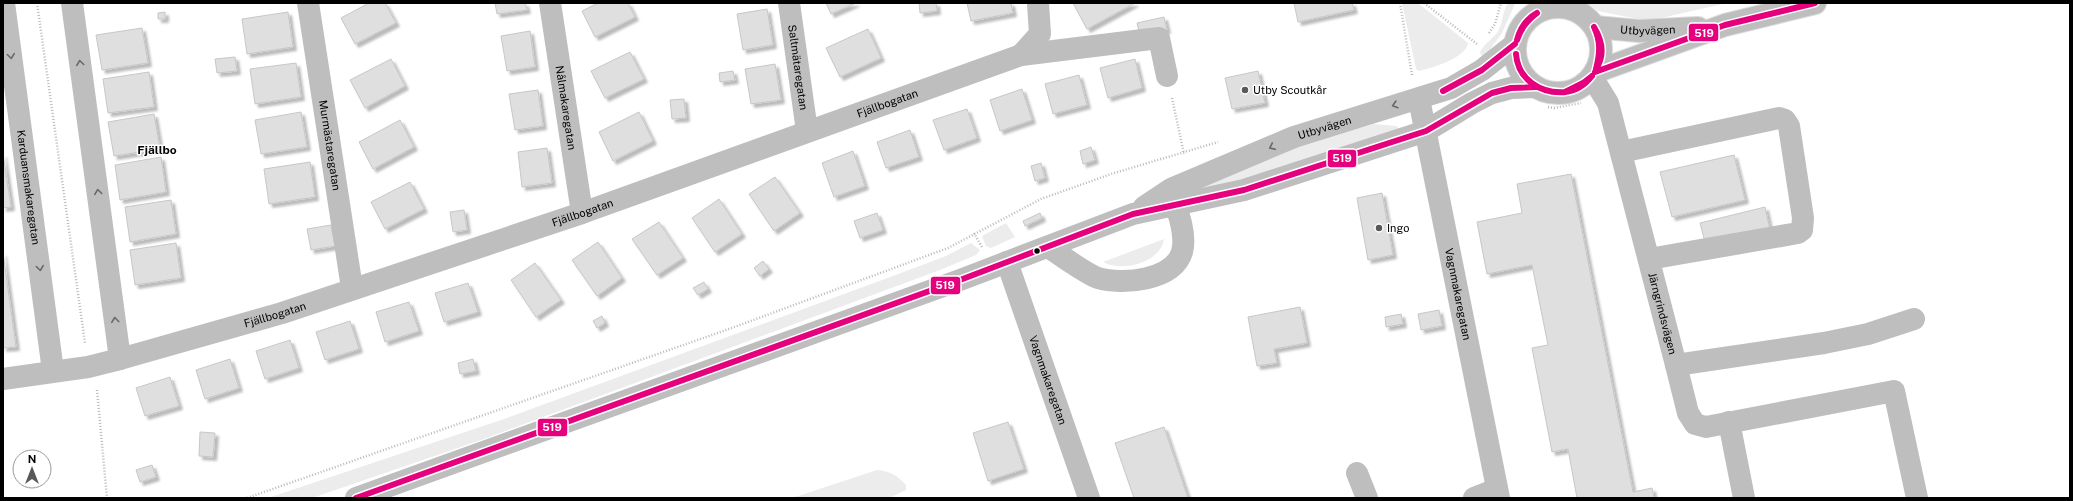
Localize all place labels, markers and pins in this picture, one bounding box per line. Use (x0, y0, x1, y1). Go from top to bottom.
place label: Utby Scoutkår (1253, 84, 1327, 96)
marker: Utby Scoutkår (1240, 85, 1250, 95)
place label: Ingo (1387, 222, 1409, 234)
marker: Ingo (1374, 223, 1384, 233)
unlabelled marker (1032, 246, 1042, 256)

